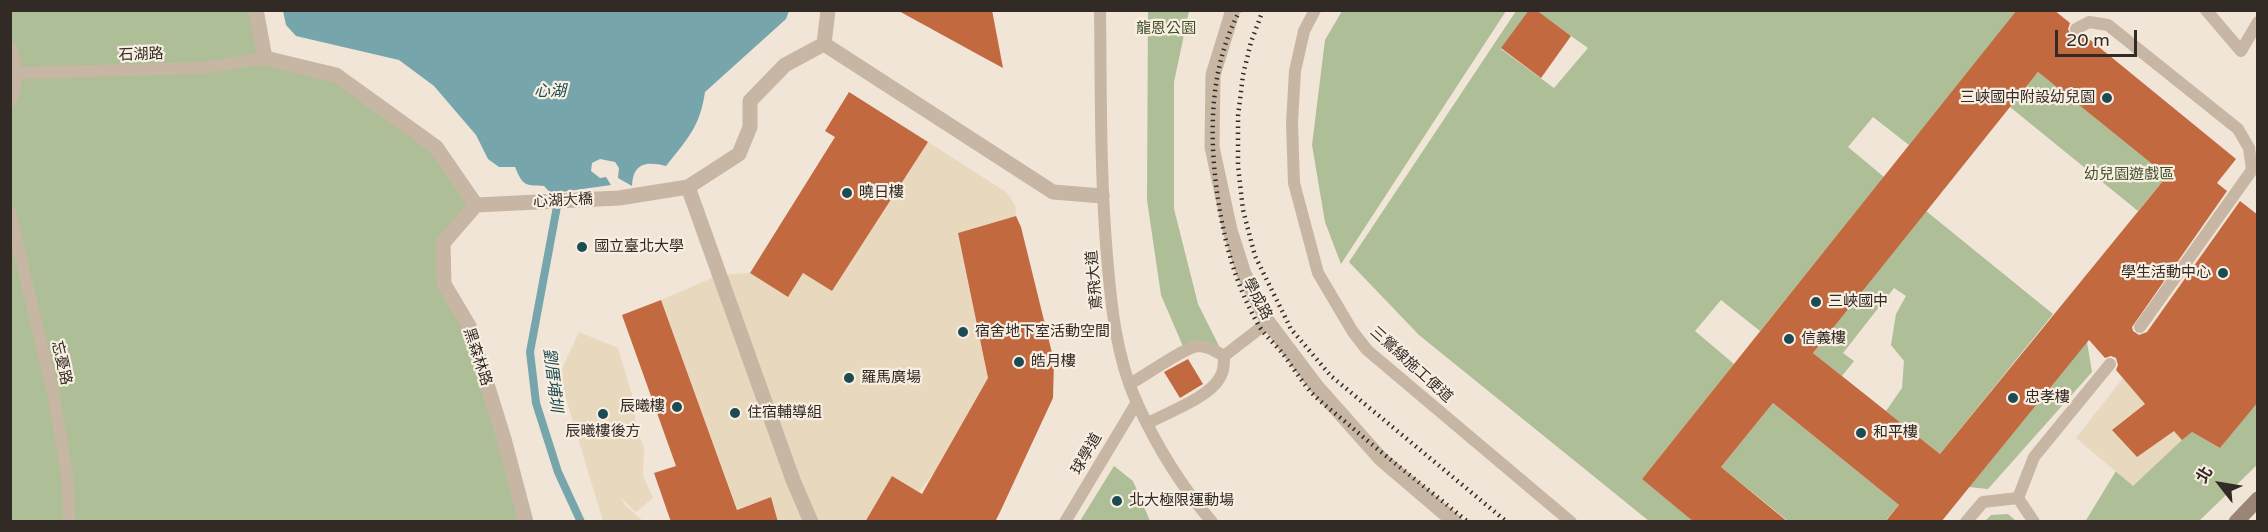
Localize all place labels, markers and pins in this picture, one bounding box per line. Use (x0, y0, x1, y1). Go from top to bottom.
place label: 三峽國中附設幼兒園 (1960, 89, 2095, 107)
marker: 三峽國中附設幼兒園 (2100, 91, 2114, 105)
place label: 曉日樓 (859, 184, 904, 202)
marker: 曉日樓 (840, 186, 854, 200)
place label: 國立臺北大學 (594, 238, 684, 256)
marker: 國立臺北大學 (575, 240, 589, 254)
place label: 學生活動中心 (2121, 264, 2211, 282)
marker: 學生活動中心 (2216, 266, 2230, 280)
place label: 三峽國中 (1828, 293, 1888, 311)
marker: 三峽國中 (1809, 295, 1823, 309)
place label: 宿舍地下室活動空間 (975, 323, 1110, 341)
marker: 宿舍地下室活動空間 (956, 325, 970, 339)
place label: 信義樓 (1801, 330, 1846, 348)
marker: 信義樓 (1782, 332, 1796, 346)
place label: 皓月樓 (1031, 353, 1076, 371)
marker: 皓月樓 (1012, 355, 1026, 369)
place label: 羅馬廣場 (861, 369, 921, 387)
marker: 羅馬廣場 (842, 371, 856, 385)
place label: 忠孝樓 (2025, 389, 2070, 407)
marker: 忠孝樓 (2006, 391, 2020, 405)
place label: 辰曦樓 (620, 398, 665, 416)
marker: 辰曦樓 (670, 400, 684, 414)
place label: 住宿輔導組 (747, 404, 822, 422)
marker: 住宿輔導組 (728, 406, 742, 420)
marker: 辰曦樓後方 (596, 407, 610, 421)
place label: 辰曦樓後方 (566, 423, 640, 441)
place label: 和平樓 (1873, 424, 1918, 442)
marker: 和平樓 (1854, 426, 1868, 440)
place label: 北大極限運動場 (1129, 492, 1234, 510)
marker: 北大極限運動場 (1110, 494, 1124, 508)

